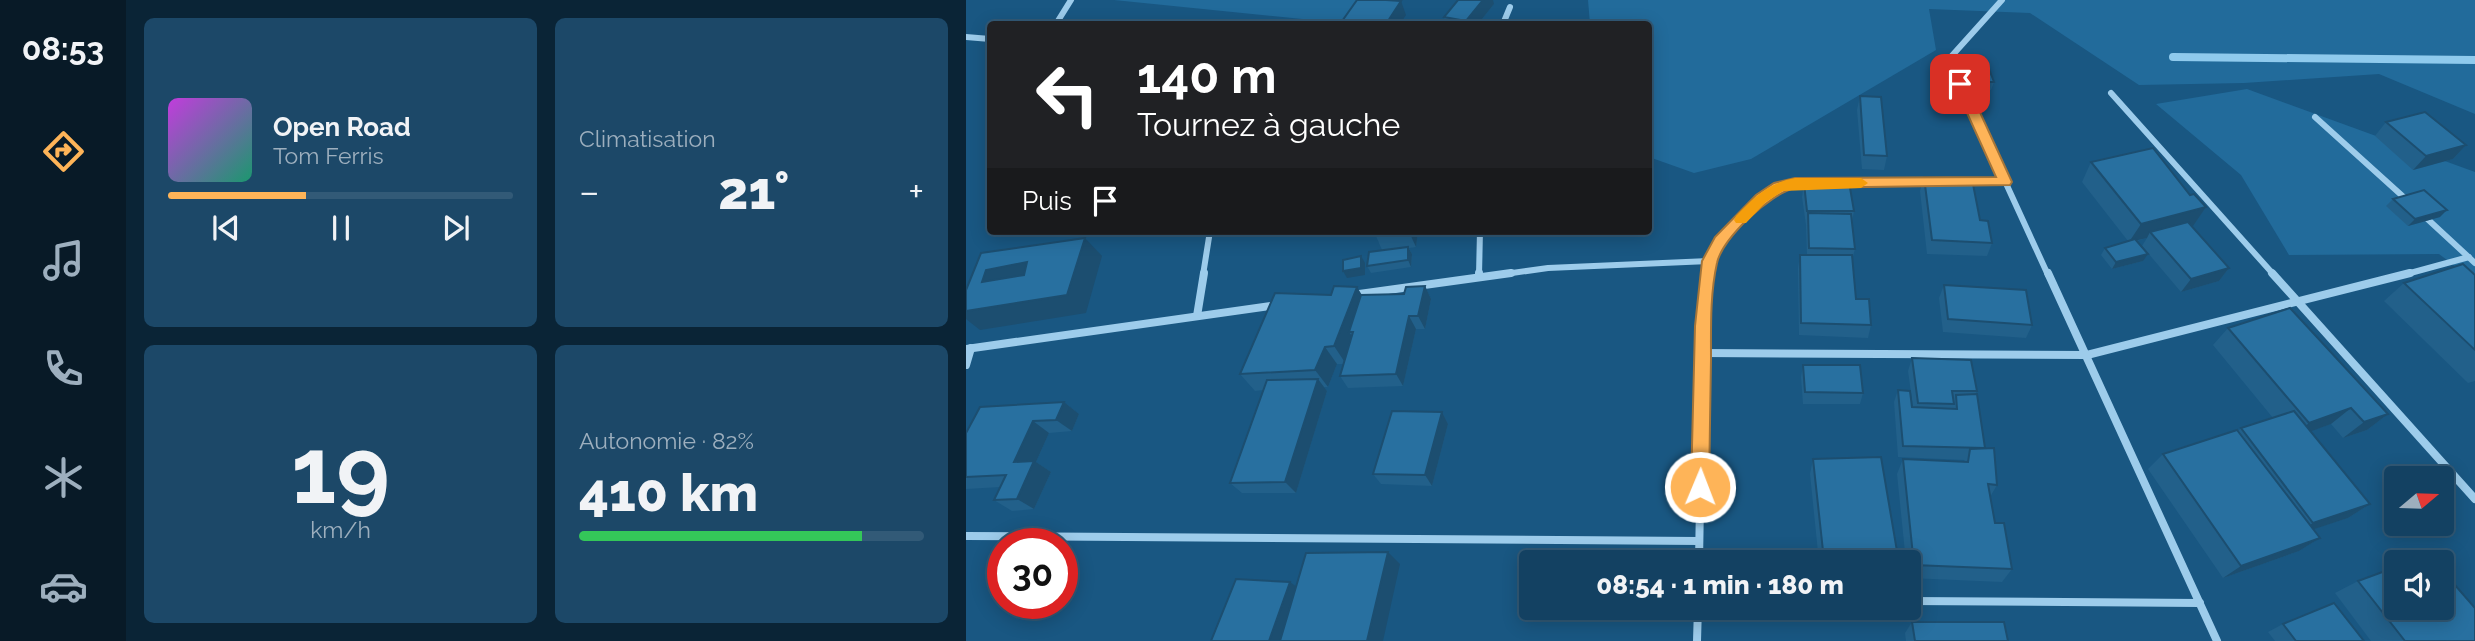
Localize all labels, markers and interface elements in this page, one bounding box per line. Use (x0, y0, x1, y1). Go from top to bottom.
text: 08:53 (22, 30, 104, 67)
text: 140 m (1137, 47, 1277, 104)
icon: left (1022, 49, 1113, 140)
pin (1930, 54, 1990, 114)
icon: arrive (1941, 65, 1979, 103)
text: Tournez à gauche (1137, 106, 1400, 143)
text: Open Road (273, 112, 411, 142)
text: Climatisation (579, 125, 716, 152)
icon: directions (39, 127, 88, 176)
text: Tom Ferris (273, 142, 384, 169)
text: 21° (718, 160, 789, 221)
text: − (579, 169, 599, 214)
text: + (908, 169, 924, 214)
icon: arrive (1086, 182, 1124, 220)
text: Puis (1022, 186, 1072, 216)
icon: previous (207, 209, 245, 247)
icon: pause (322, 209, 360, 247)
icon: next (437, 209, 475, 247)
icon: music (39, 236, 88, 285)
icon: phone (39, 344, 88, 393)
text: 19 (291, 417, 390, 524)
text: Autonomie · 82% (579, 427, 754, 454)
position arrow (1663, 450, 1737, 524)
icon: climate (39, 453, 88, 502)
text: 410 km (579, 462, 758, 523)
north arrow (2384, 466, 2454, 536)
map controls (2384, 466, 2454, 620)
text: km/h (310, 516, 371, 543)
speed limit sign: 30 (987, 528, 1078, 619)
button: sound (2384, 550, 2454, 620)
icon: car (39, 562, 88, 611)
text: 08:54 · 1 min · 180 m (1596, 570, 1844, 600)

